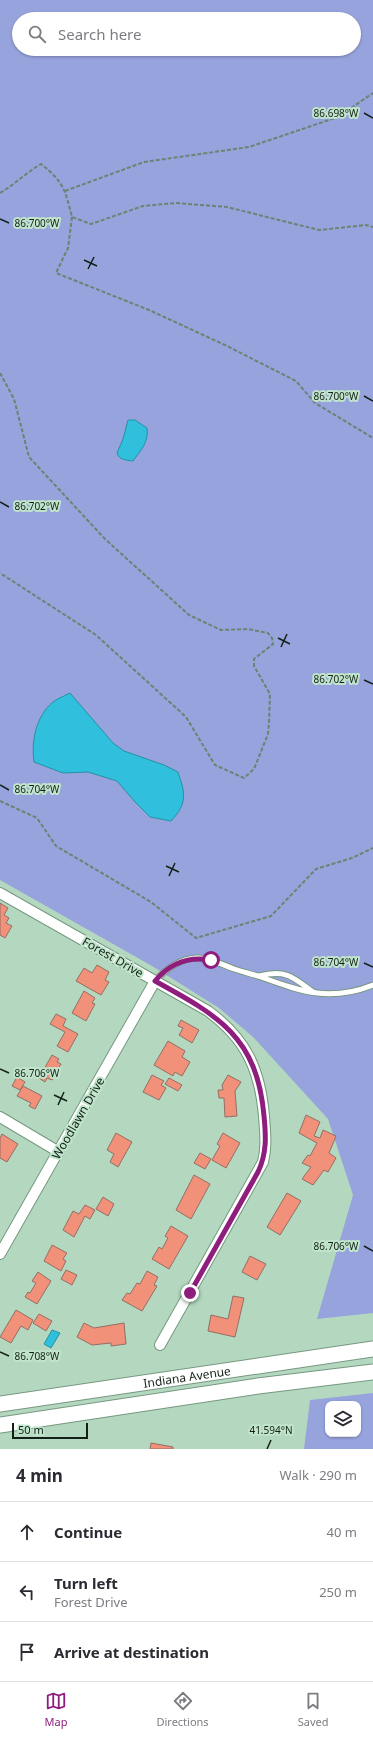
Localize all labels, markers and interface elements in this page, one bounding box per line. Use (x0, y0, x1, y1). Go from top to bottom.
search box (12, 12, 361, 56)
icon: search (26, 23, 48, 45)
text: Search here (58, 24, 141, 44)
text: 86.698°W (314, 106, 359, 120)
text: 86.700°W (15, 216, 60, 230)
text: 86.700°W (314, 389, 359, 403)
text: 86.702°W (15, 499, 60, 513)
text: 86.702°W (314, 672, 359, 686)
text: 86.704°W (15, 782, 60, 796)
street label: Forest Drive (79, 933, 147, 981)
route start (202, 951, 220, 969)
text: 86.704°W (314, 955, 359, 969)
text: 86.706°W (15, 1066, 60, 1080)
street label: Woodlawn Drive (48, 1074, 109, 1162)
text: 86.706°W (314, 1239, 359, 1253)
route end (181, 1284, 199, 1302)
text: 86.708°W (15, 1349, 60, 1363)
street label: Indiana Avenue (142, 1362, 232, 1391)
map controls (325, 1401, 361, 1437)
button: layers (325, 1401, 361, 1437)
scale bar (12, 1421, 88, 1440)
text: 50 m (18, 1422, 44, 1437)
text: 41.594°N (249, 1423, 293, 1437)
text: 4 min (16, 1464, 63, 1487)
text: Walk · 290 m (279, 1466, 357, 1484)
icon: ahead (16, 1521, 38, 1543)
text: Continue (54, 1522, 122, 1542)
text: 40 m (327, 1523, 357, 1541)
text: Turn left (54, 1573, 118, 1593)
icon: left (16, 1581, 38, 1603)
text: 250 m (319, 1583, 357, 1601)
text: Forest Drive (54, 1593, 128, 1611)
icon: arrive (16, 1641, 38, 1663)
text: Arrive at destination (54, 1642, 209, 1662)
tab: Map (45, 1690, 67, 1729)
tab: Directions (156, 1690, 209, 1729)
tab: Saved (298, 1690, 328, 1729)

